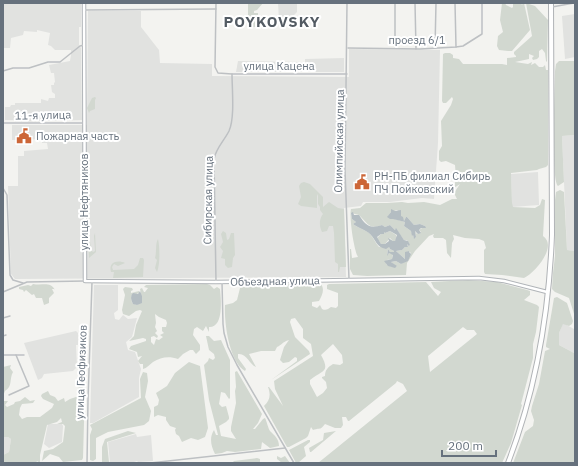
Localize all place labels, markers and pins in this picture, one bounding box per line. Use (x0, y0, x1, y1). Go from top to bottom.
public building icon: Пожарная часть (15, 127, 33, 145)
place label: Пожарная часть (36, 129, 120, 143)
place label: РН-ПБ филиал Сибирь ПЧ Пойковский (374, 169, 491, 196)
public building icon: РН-ПБ филиал Сибирь ПЧ Пойковский (353, 173, 371, 191)

